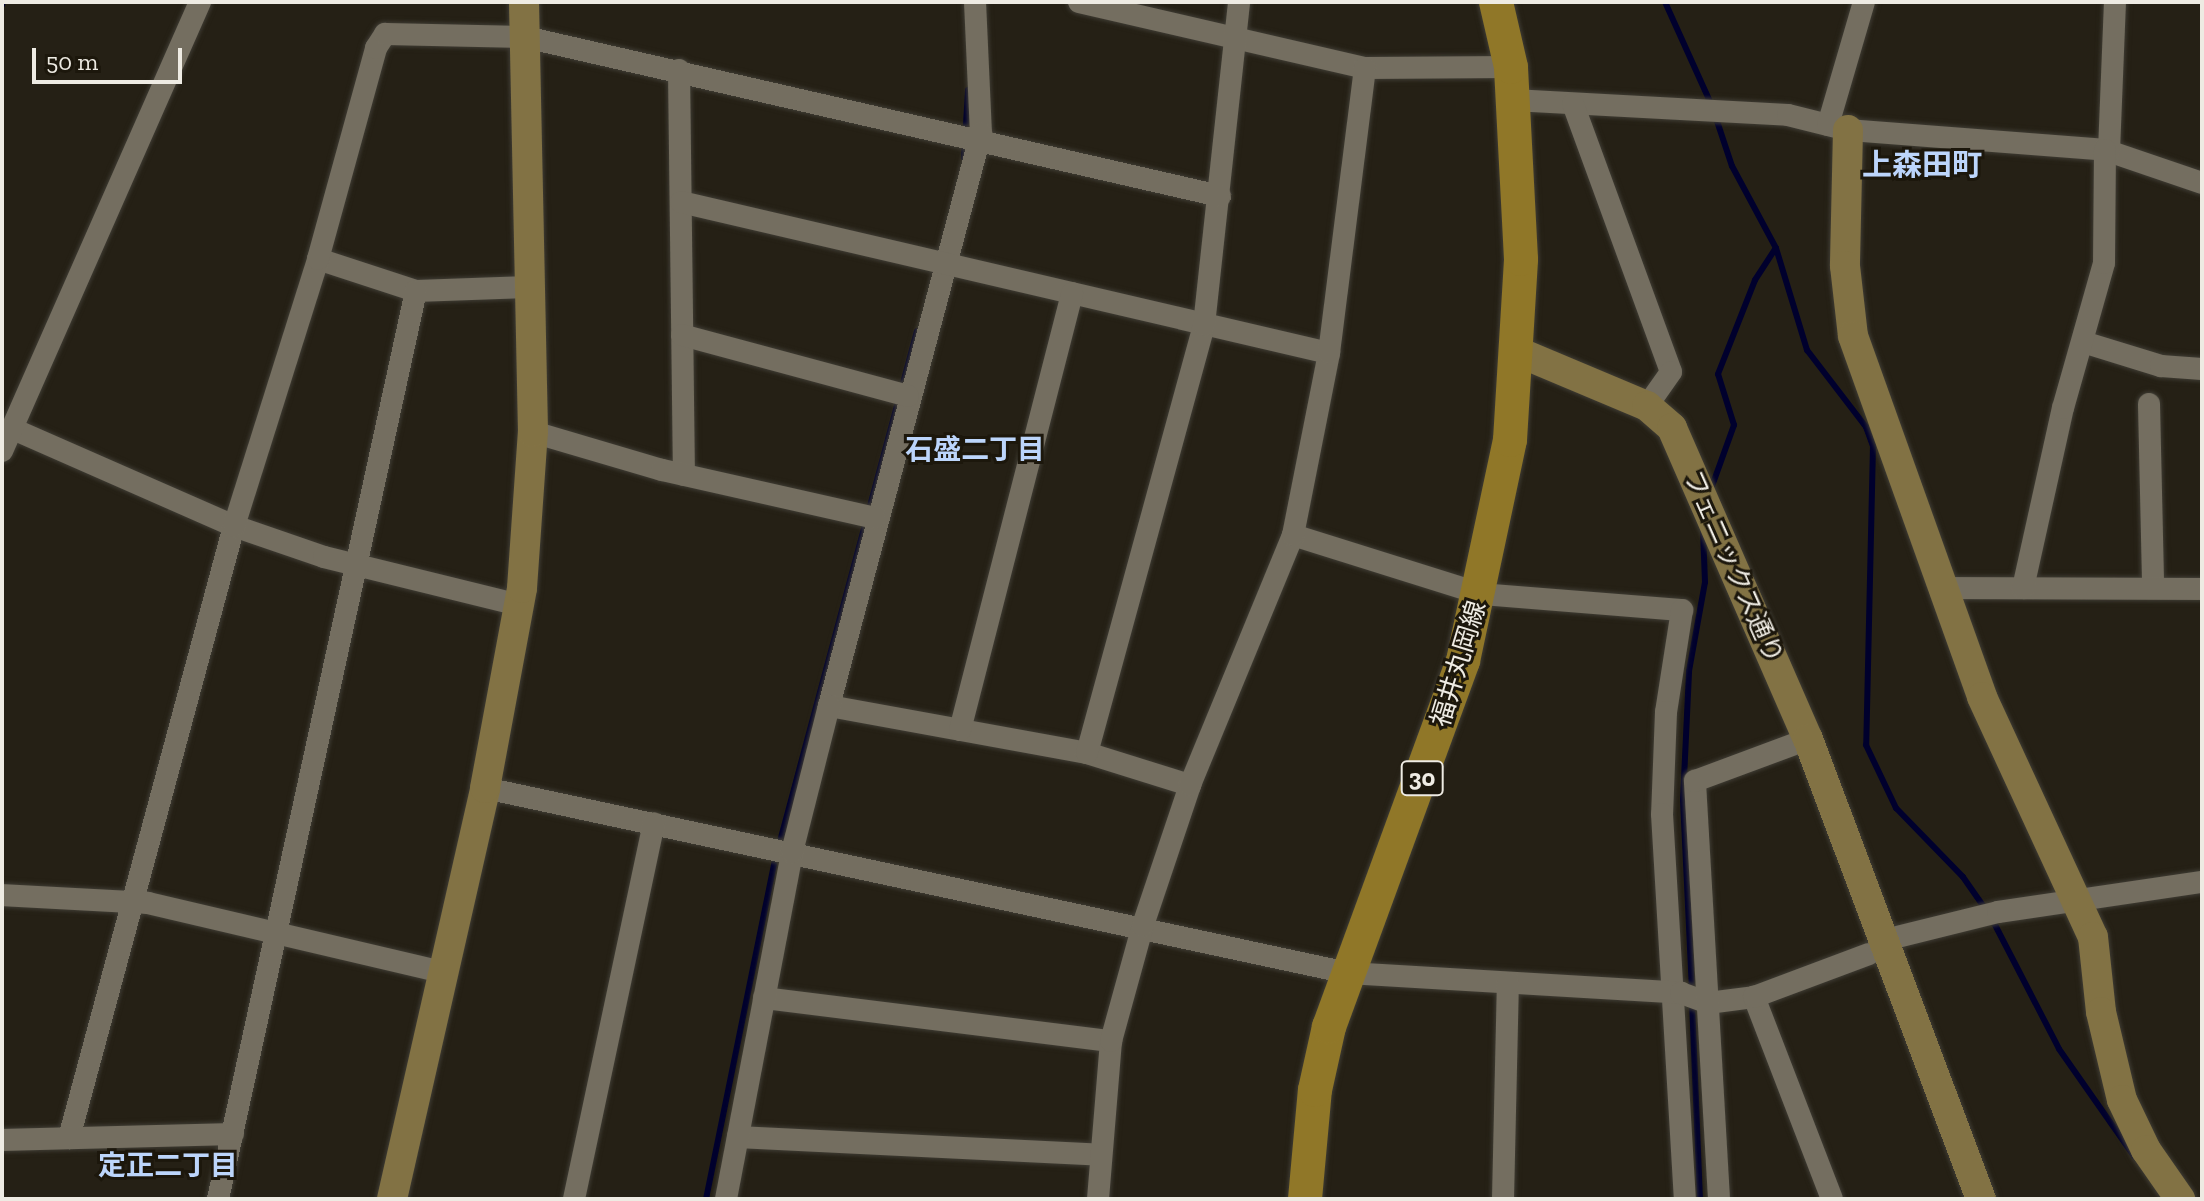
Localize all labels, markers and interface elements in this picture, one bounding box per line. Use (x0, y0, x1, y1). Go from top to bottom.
scale bar (36, 32, 186, 82)
text: 50 m (46, 47, 98, 76)
district label: 上森田町 (1862, 147, 1982, 183)
district label: 石盛二丁目 (905, 433, 1045, 467)
street label: フェニックス通り (1676, 466, 1790, 668)
street label: 福井丸岡線 (1425, 597, 1493, 731)
road number: 30 (1400, 758, 1444, 798)
district label: 定正二丁目 (98, 1149, 238, 1183)

